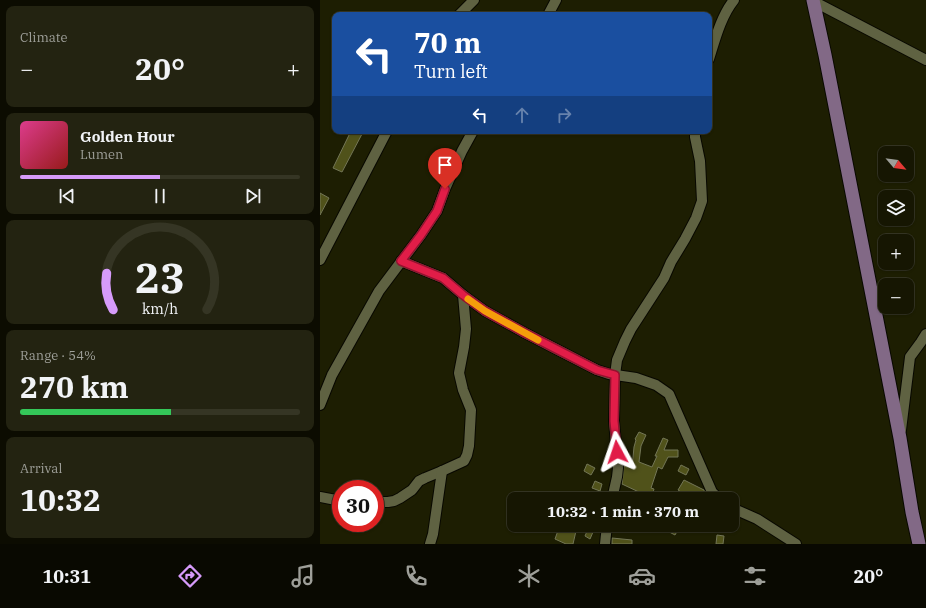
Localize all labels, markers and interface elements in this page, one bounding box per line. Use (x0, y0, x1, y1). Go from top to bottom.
text: 70 m (414, 24, 481, 61)
icon: left (348, 28, 400, 80)
text: Climate (20, 29, 67, 46)
text: 20° (135, 49, 185, 88)
text: − (20, 54, 33, 83)
text: + (287, 54, 300, 83)
text: Turn left (414, 60, 488, 83)
icon: left (469, 104, 491, 126)
icon: ahead (511, 104, 533, 126)
icon: right (553, 104, 575, 126)
text: Golden Hour (80, 127, 175, 146)
text: Lumen (80, 146, 123, 163)
north arrow (878, 146, 914, 182)
map controls (878, 146, 914, 314)
pin (428, 148, 462, 189)
icon: arrive (434, 154, 456, 176)
icon: previous (56, 185, 78, 207)
icon: pause (149, 185, 171, 207)
icon: next (242, 185, 264, 207)
button: layers (878, 190, 914, 226)
button: + (878, 234, 914, 270)
text: 23 (135, 250, 185, 304)
button: − (878, 278, 914, 314)
text: km/h (142, 299, 178, 318)
text: Range · 54% (20, 347, 96, 364)
text: 270 km (20, 367, 129, 406)
position arrow (596, 431, 638, 473)
text: Arrival (20, 460, 62, 477)
text: 10:32 (20, 480, 101, 519)
speed limit sign: 30 (332, 480, 384, 532)
text: 10:32 · 1 min · 370 m (547, 502, 699, 521)
icon: directions (176, 562, 204, 590)
icon: music (289, 562, 317, 590)
icon: phone (402, 562, 430, 590)
icon: climate (515, 562, 543, 590)
icon: car (628, 562, 656, 590)
icon: filters (741, 562, 769, 590)
text: 10:31 (42, 565, 91, 588)
text: 20° (853, 565, 884, 588)

